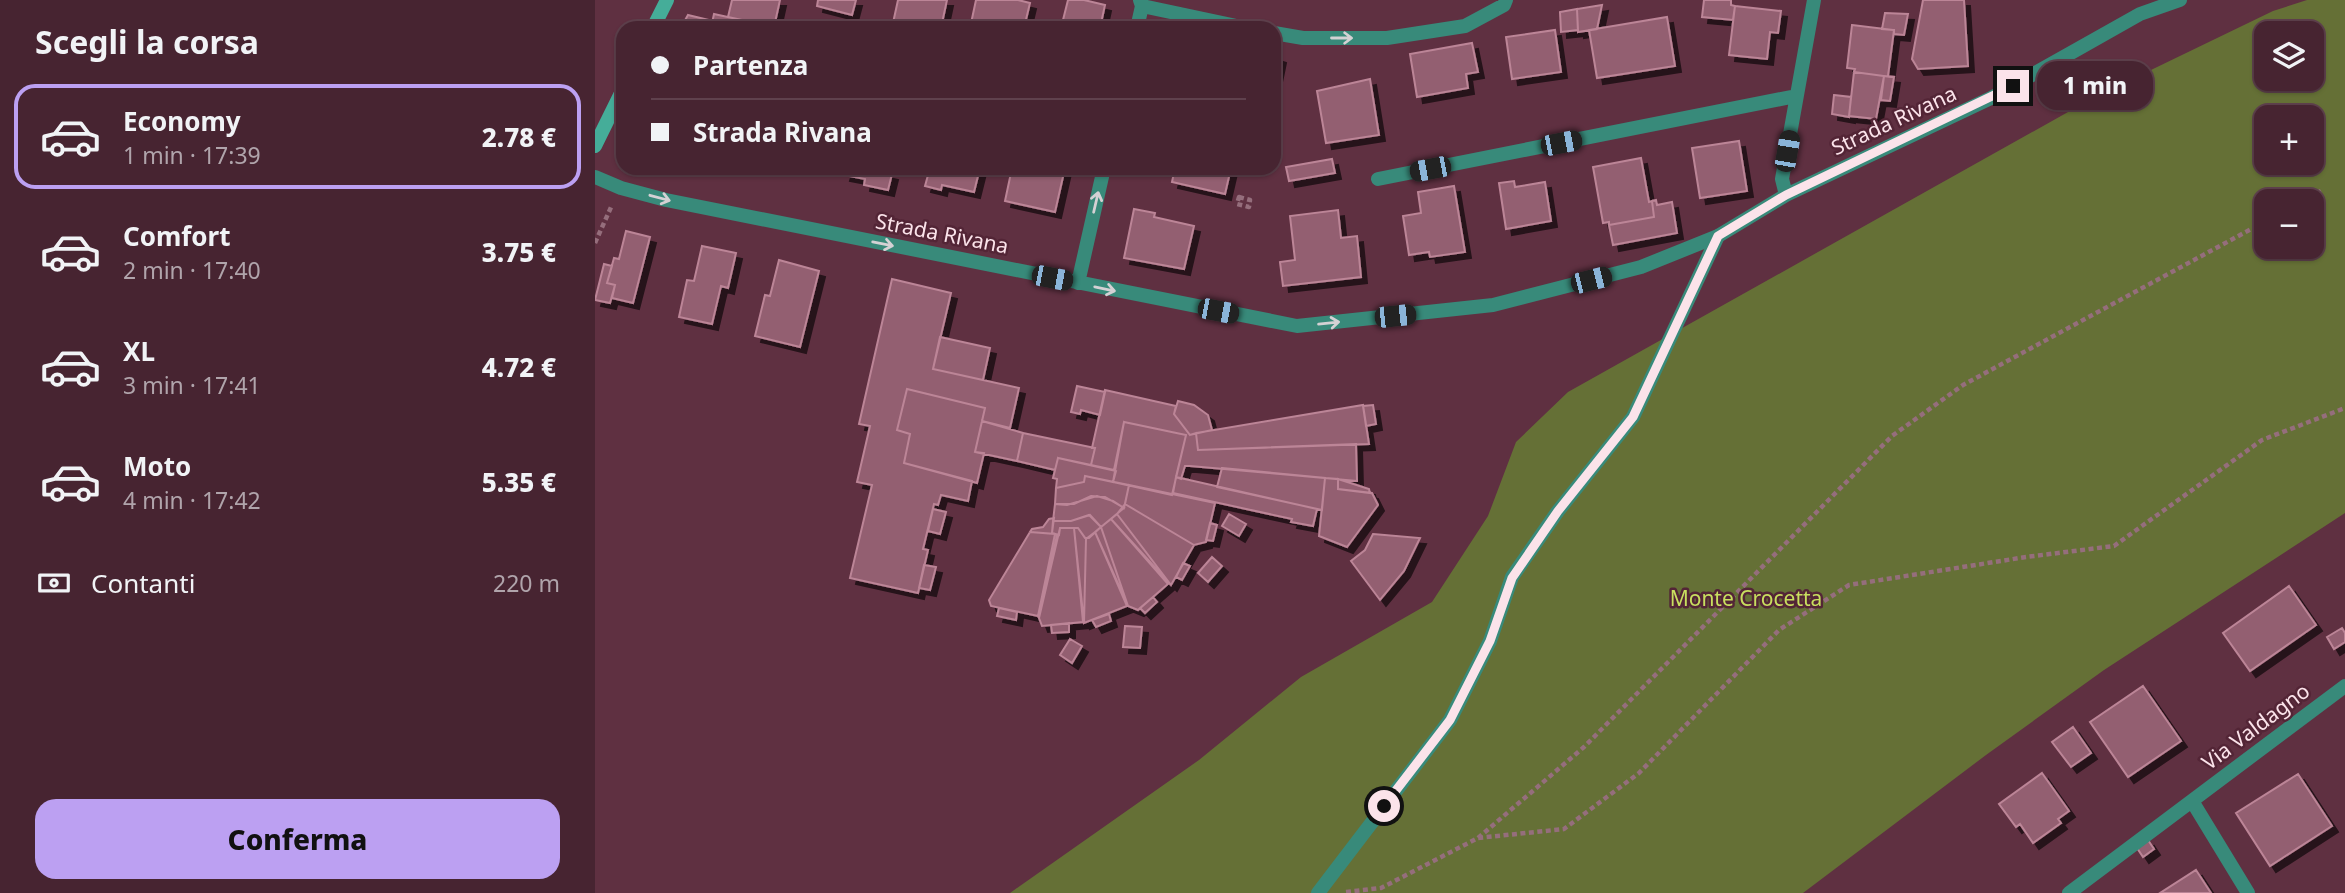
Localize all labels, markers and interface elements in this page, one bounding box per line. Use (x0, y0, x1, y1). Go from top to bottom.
text: Scegli la corsa (35, 20, 259, 63)
map controls (2254, 21, 2324, 259)
button: layers (2254, 21, 2324, 91)
one-way arrow (1330, 31, 1353, 45)
text: Partenza (693, 47, 808, 83)
callout: 1 min (2037, 62, 2153, 110)
text: 1 min (2063, 69, 2127, 101)
route end (1997, 70, 2029, 102)
street label: Strada Rivana (1826, 79, 1961, 161)
text: Economy (123, 103, 241, 139)
icon: car (39, 105, 102, 168)
button: + (2254, 105, 2324, 175)
text: Strada Rivana (693, 114, 872, 150)
text: 2.78 € (482, 119, 556, 155)
car (1774, 128, 1801, 174)
car (1539, 129, 1584, 157)
text: 1 min · 17:39 (123, 139, 261, 171)
car (1408, 155, 1453, 183)
button: − (2254, 189, 2324, 259)
one-way arrow (1091, 191, 1104, 213)
one-way arrow (648, 192, 671, 205)
street label: Strada Rivana (873, 206, 1011, 260)
text: Comfort (123, 218, 231, 254)
icon: car (39, 220, 102, 283)
text: 3.75 € (482, 234, 556, 270)
one-way arrow (871, 237, 894, 251)
text: 2 min · 17:40 (123, 254, 261, 286)
car (1030, 264, 1075, 292)
car (1569, 265, 1614, 295)
one-way arrow (1094, 283, 1116, 296)
car (1196, 297, 1241, 325)
car (1374, 303, 1417, 329)
one-way arrow (1317, 316, 1340, 329)
text: XL (123, 333, 155, 369)
icon: car (39, 335, 102, 398)
text: 4.72 € (482, 349, 556, 385)
text: 3 min · 17:41 (123, 369, 261, 401)
text: Moto (123, 448, 191, 484)
icon: car (39, 450, 102, 513)
text: 5.35 € (482, 464, 556, 500)
text: 4 min · 17:42 (123, 484, 261, 516)
icon: cash (35, 564, 73, 602)
text: Contanti (91, 565, 195, 601)
text: 220 m (493, 567, 560, 599)
park label: Monte Crocetta (1670, 584, 1822, 612)
street label: Via Valdagno (2196, 677, 2315, 776)
route start (1368, 790, 1400, 822)
button: Conferma (35, 799, 560, 879)

